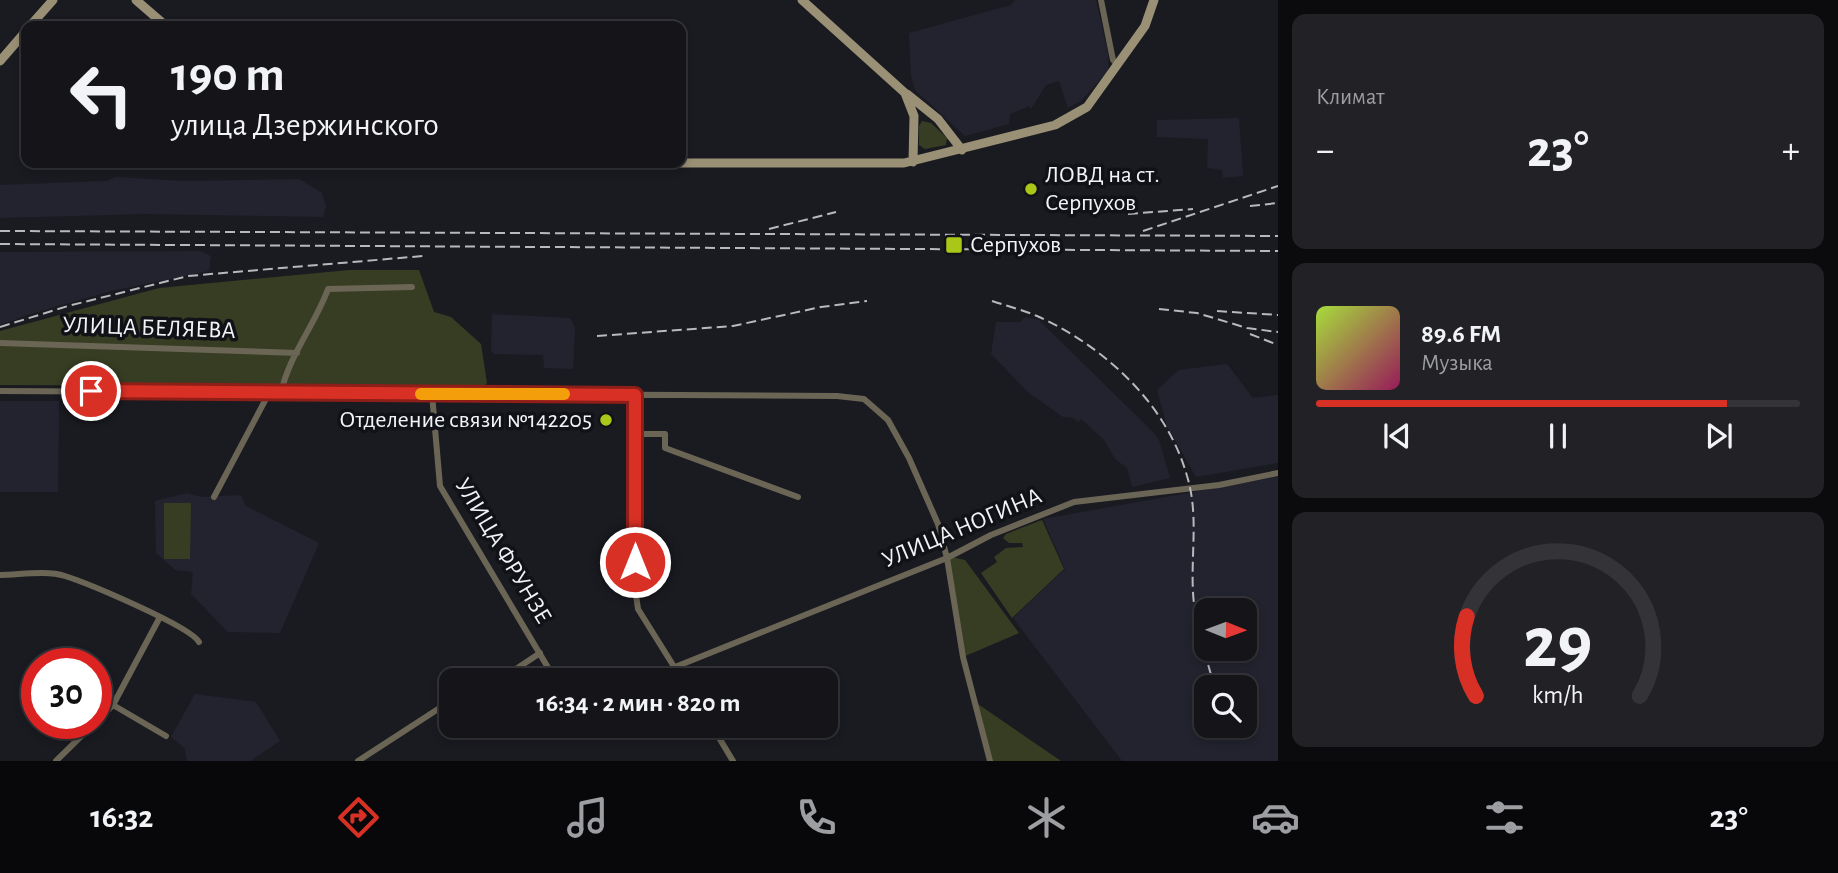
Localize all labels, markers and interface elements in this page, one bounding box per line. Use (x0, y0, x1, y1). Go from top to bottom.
icon: left (56, 49, 147, 140)
text: 190 m (171, 51, 285, 100)
text: Климат (1316, 86, 1385, 109)
text: улица Дзержинского (171, 109, 439, 141)
text: 23° (1527, 124, 1589, 176)
text: − (1316, 132, 1334, 170)
text: + (1782, 132, 1800, 170)
place label: ЛОВД на ст. Серпухов (1045, 163, 1160, 215)
marker: ЛОВД на ст. Серпухов (1023, 181, 1039, 197)
place label: Серпухов (970, 233, 1061, 257)
marker: Серпухов (944, 235, 964, 255)
street label: УЛИЦА БЕЛЯЕВА (62, 313, 236, 343)
text: 89.6 FM (1421, 321, 1501, 347)
text: Музыка (1421, 352, 1493, 375)
pin (61, 361, 121, 421)
icon: arrive (72, 372, 110, 410)
place label: Отделение связи №142205 (339, 408, 592, 432)
marker: Отделение связи №142205 (598, 412, 614, 428)
icon: previous (1378, 417, 1416, 455)
icon: pause (1539, 417, 1577, 455)
icon: next (1700, 417, 1738, 455)
street label: УЛИЦА ФРУНЗЕ (450, 474, 556, 628)
street label: УЛИЦА НОГИНА (879, 484, 1045, 572)
position arrow (598, 525, 672, 599)
north arrow (1194, 598, 1256, 662)
map controls (1194, 598, 1257, 738)
text: 29 (1523, 608, 1593, 681)
speed limit sign: 30 (21, 648, 112, 739)
button: search (1194, 675, 1257, 738)
text: km/h (1532, 682, 1584, 707)
text: 16:34 · 2 мин · 820 m (536, 690, 741, 716)
icon: directions (334, 793, 383, 842)
icon: music (563, 793, 612, 842)
icon: phone (792, 793, 841, 842)
icon: climate (1022, 793, 1071, 842)
icon: car (1251, 793, 1300, 842)
icon: filters (1480, 793, 1529, 842)
text: 16:32 (90, 801, 153, 833)
text: 23° (1710, 801, 1748, 833)

